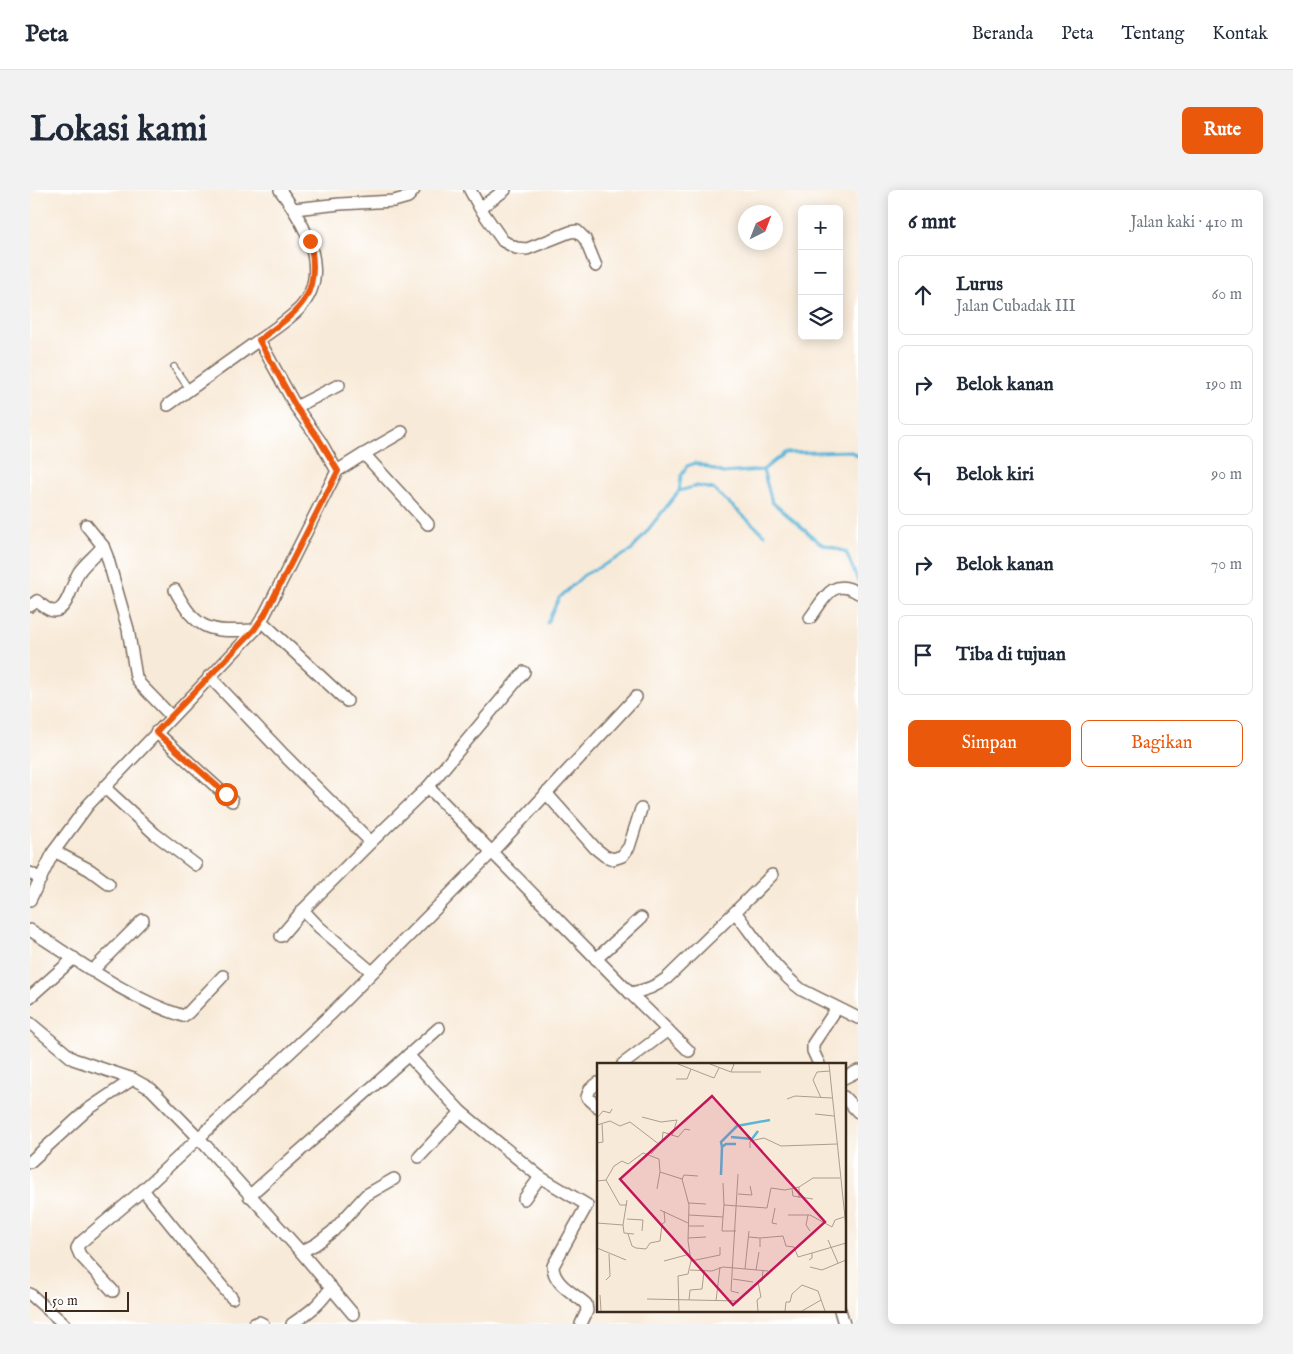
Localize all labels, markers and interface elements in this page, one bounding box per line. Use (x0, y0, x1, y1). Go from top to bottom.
text: Peta (25, 19, 68, 50)
text: Beranda (972, 23, 1033, 46)
text: Peta (1061, 23, 1094, 46)
text: Tentang (1122, 23, 1184, 46)
text: Kontak (1212, 23, 1268, 46)
button: Rute (1182, 107, 1263, 154)
text: Lokasi kami (30, 108, 207, 153)
north arrow (738, 205, 783, 250)
map controls (798, 205, 843, 340)
button: + (798, 205, 843, 250)
text: 6 mnt (908, 209, 956, 236)
text: Jalan kaki · 410 m (1130, 213, 1243, 233)
route end (299, 230, 322, 253)
button: − (798, 250, 843, 295)
text: Lurus (956, 273, 1003, 297)
icon: ahead (909, 281, 937, 309)
text: 60 m (1212, 285, 1242, 305)
button: layers (798, 295, 843, 340)
text: Jalan Cubadak III (956, 297, 1076, 317)
icon: right (909, 371, 937, 399)
text: Belok kanan (956, 373, 1054, 397)
text: 190 m (1205, 375, 1242, 395)
icon: left (909, 461, 937, 489)
text: Belok kiri (956, 463, 1034, 487)
text: 90 m (1211, 465, 1242, 485)
icon: right (909, 551, 937, 579)
text: Belok kanan (956, 553, 1054, 577)
text: 70 m (1211, 555, 1242, 575)
icon: arrive (909, 641, 937, 669)
text: Tiba di tujuan (956, 643, 1066, 667)
button: Simpan (908, 720, 1071, 767)
button: Bagikan (1081, 720, 1243, 767)
route start (215, 783, 238, 806)
inset map (597, 1063, 846, 1312)
scale bar (45, 1289, 129, 1312)
text: 50 m (52, 1292, 78, 1310)

